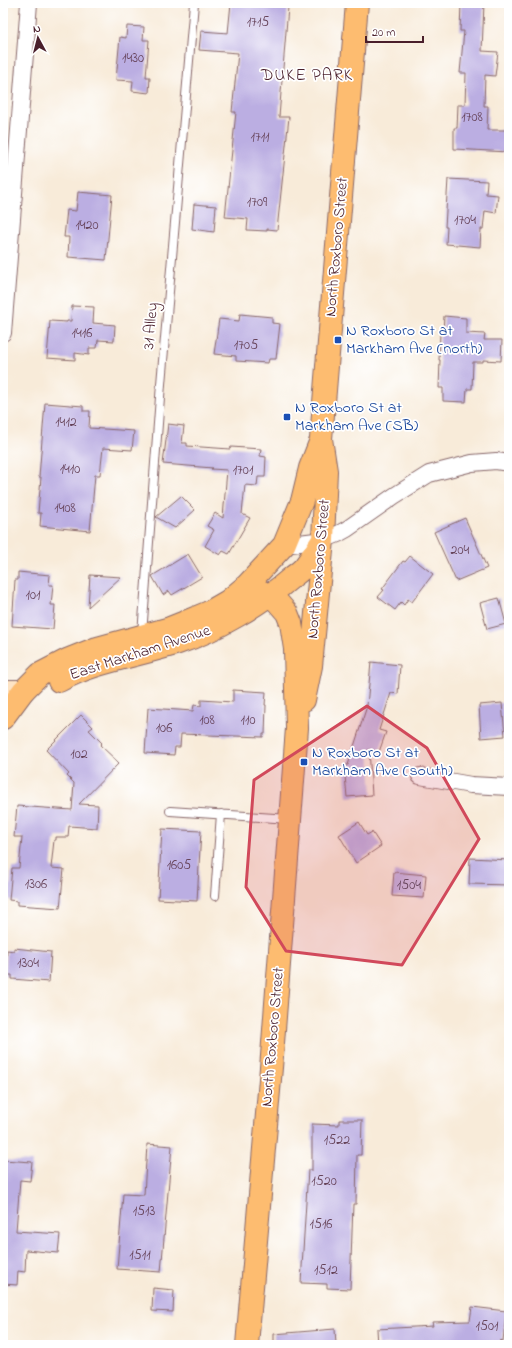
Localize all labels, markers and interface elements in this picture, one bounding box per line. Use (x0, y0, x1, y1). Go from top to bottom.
house number: 1715 (247, 12, 269, 33)
north arrow (18, 18, 58, 58)
scale bar (366, 18, 423, 44)
text: N (32, 21, 42, 37)
text: 20 m (372, 24, 395, 42)
house number: 1430 (122, 48, 144, 69)
district label: DUKE PARK (260, 63, 353, 88)
house number: 1708 (461, 107, 483, 128)
house number: 1711 (250, 127, 270, 148)
street label: North Roxboro Street (319, 176, 355, 318)
house number: 1709 (247, 192, 268, 213)
house number: 1704 (454, 210, 476, 231)
house number: 1420 (75, 215, 99, 236)
street label: 31 Alley (137, 301, 165, 350)
place label: N Roxboro St at Markham Ave (north) (346, 319, 483, 361)
house number: 1416 (72, 323, 92, 344)
house number: 1705 (234, 335, 258, 356)
marker: N Roxboro St at Markham Ave (north) (333, 335, 343, 345)
place label: N Roxboro St at Markham Ave (SB) (295, 396, 418, 438)
house number: 1412 (55, 412, 77, 433)
marker: N Roxboro St at Markham Ave (SB) (282, 412, 292, 422)
house number: 1410 (60, 459, 80, 480)
house number: 1701 (233, 460, 254, 481)
house number: 1408 (54, 498, 76, 519)
street label: North Roxboro Street (301, 498, 337, 640)
house number: 204 (451, 540, 470, 561)
house number: 101 (26, 585, 41, 606)
street label: East Markham Avenue (67, 619, 214, 687)
house number: 108 (199, 710, 215, 731)
house number: 110 (241, 710, 255, 731)
house number: 106 (156, 718, 172, 739)
place label: N Roxboro St at Markham Ave (south) (312, 741, 453, 783)
house number: 102 (70, 744, 88, 765)
marker: N Roxboro St at Markham Ave (south) (299, 757, 309, 767)
house number: 1605 (167, 855, 191, 876)
house number: 1306 (25, 874, 47, 895)
house number: 1504 (397, 875, 421, 896)
house number: 1304 (17, 953, 39, 974)
street label: North Roxboro Street (255, 966, 291, 1108)
house number: 1522 (324, 1130, 350, 1151)
house number: 1520 (311, 1171, 337, 1192)
house number: 1513 (133, 1201, 156, 1222)
house number: 1516 (309, 1214, 333, 1235)
house number: 1511 (129, 1245, 151, 1266)
house number: 1512 (314, 1260, 338, 1281)
house number: 1501 (476, 1316, 499, 1337)

